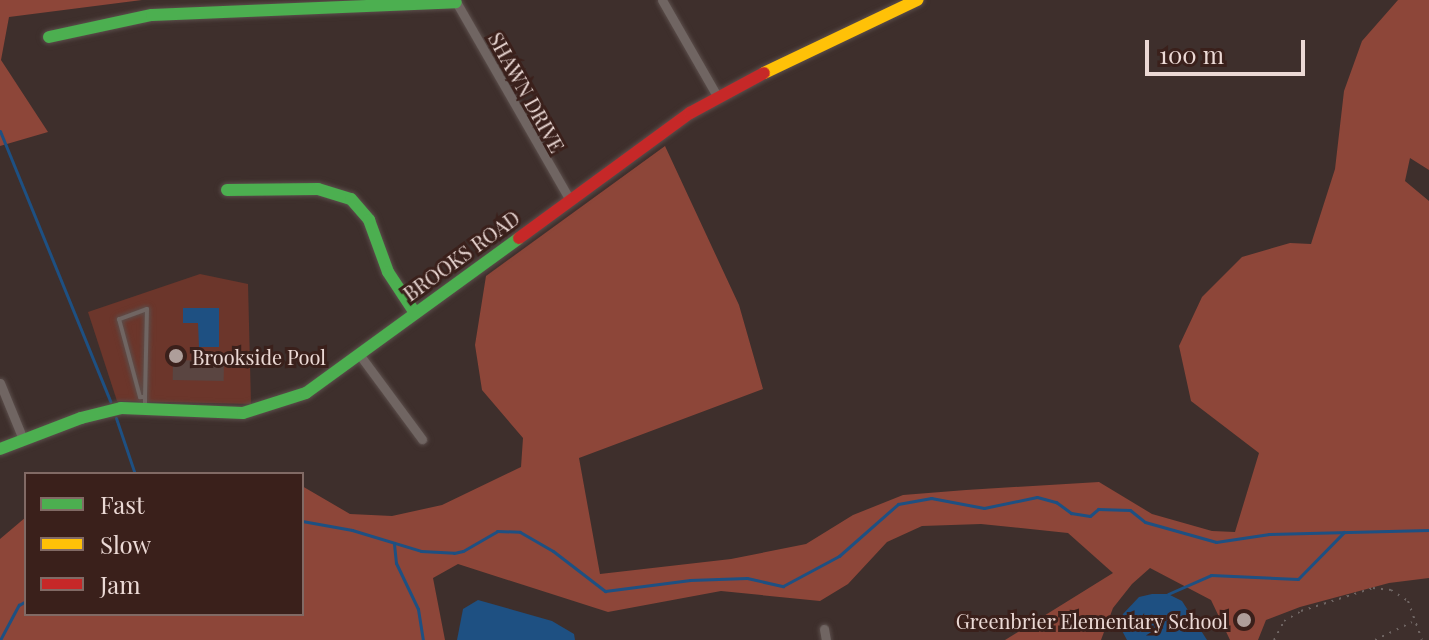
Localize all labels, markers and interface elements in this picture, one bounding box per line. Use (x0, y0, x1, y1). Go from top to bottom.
scale bar (1149, 24, 1309, 74)
street label: SHAWN DRIVE (484, 28, 570, 156)
text: 100 m (1159, 38, 1224, 70)
street label: BROOKS ROAD (398, 205, 524, 305)
place label: Brookside Pool (192, 344, 326, 368)
marker: Brookside Pool (167, 347, 185, 365)
legend (24, 472, 304, 616)
text: Fast (100, 488, 145, 520)
text: Slow (100, 528, 151, 560)
text: Jam (100, 568, 141, 600)
place label: Greenbrier Elementary School (955, 608, 1228, 632)
marker: Greenbrier Elementary School (1235, 611, 1253, 629)

